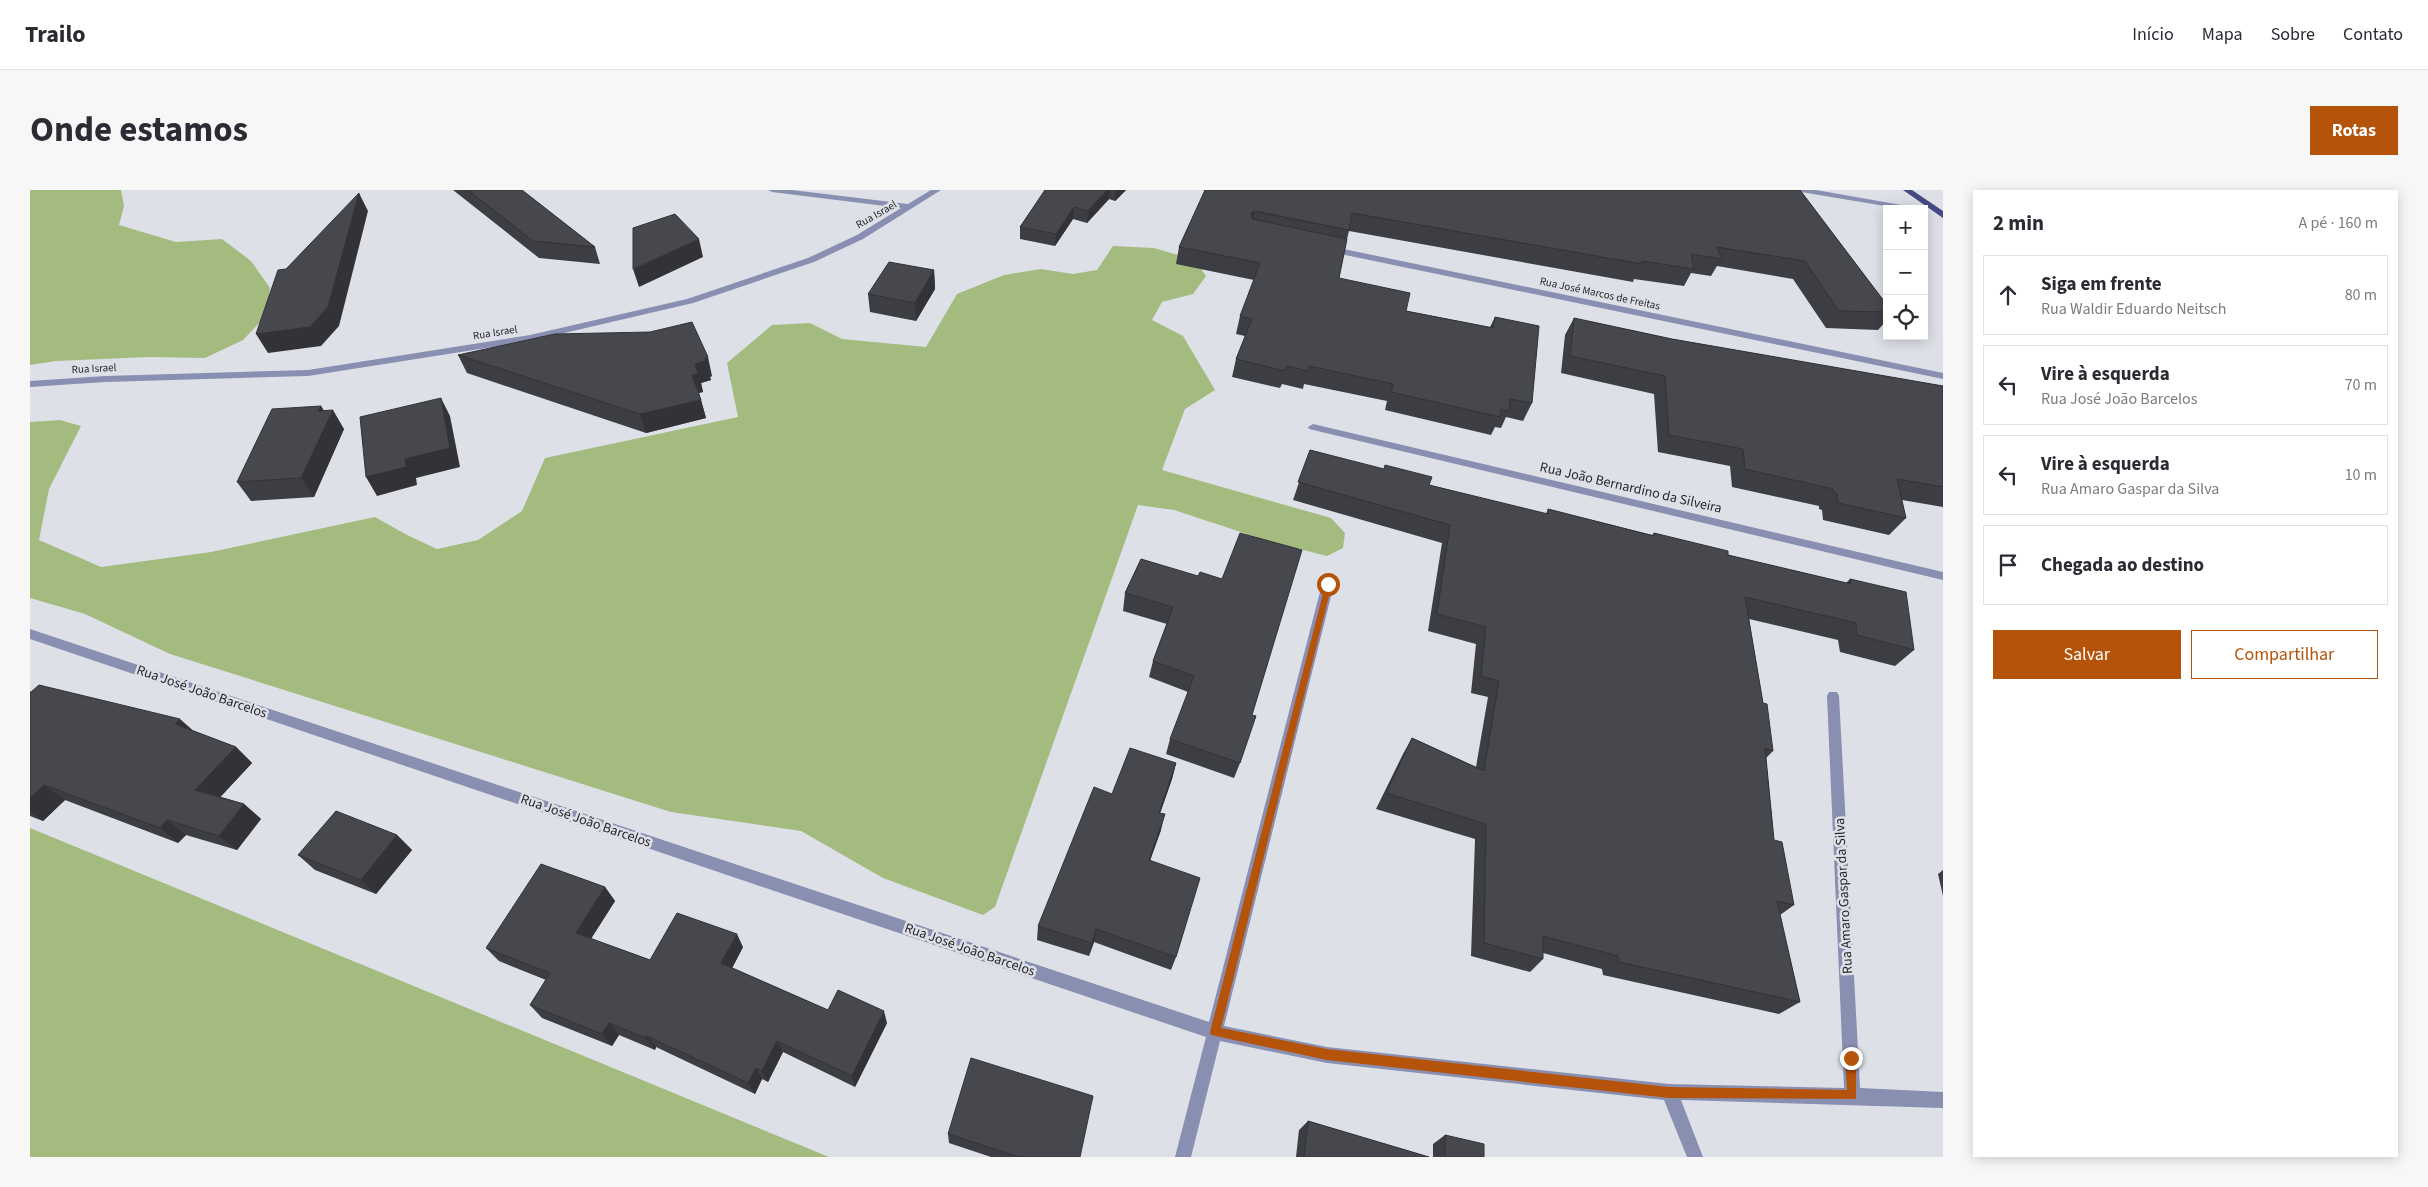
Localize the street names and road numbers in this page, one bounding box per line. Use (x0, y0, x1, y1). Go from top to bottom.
street label: Rua Israel (853, 197, 900, 232)
street label: Rua José Marcos de Freitas (1538, 273, 1662, 314)
street label: Rua Israel (472, 322, 519, 343)
street label: Rua Israel (71, 360, 117, 377)
street label: Rua João Bernardino da Silveira (1538, 457, 1724, 519)
street label: Rua José João Barcelos (134, 660, 270, 724)
street label: Rua José João Barcelos (518, 789, 654, 853)
street label: Rua Amaro Gaspar da Silva (1830, 817, 1858, 974)
street label: Rua José João Barcelos (902, 918, 1038, 982)

